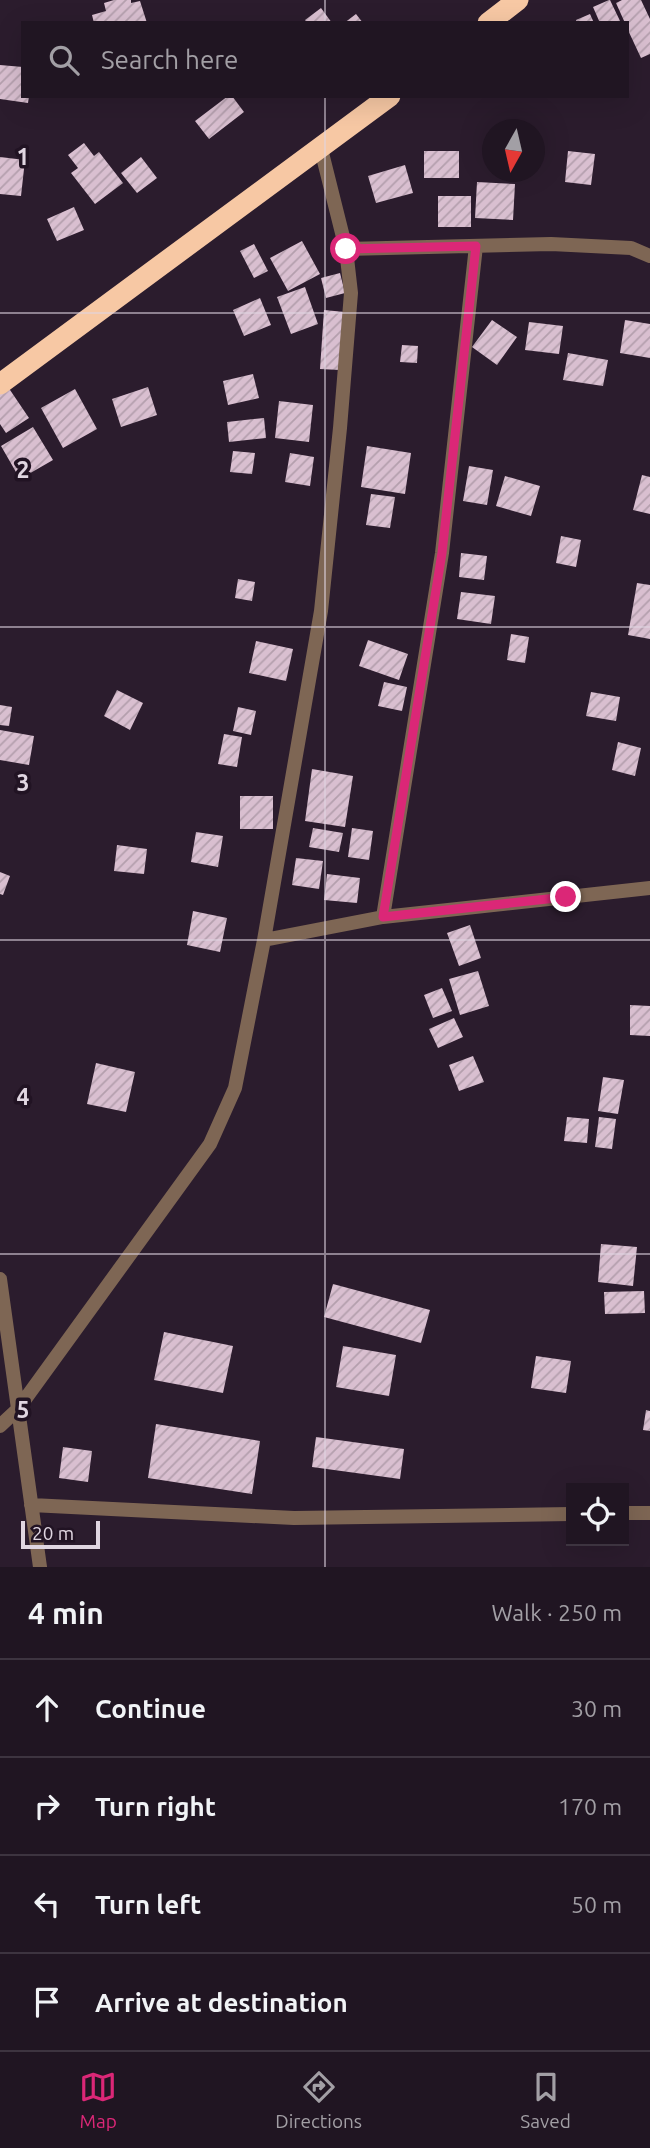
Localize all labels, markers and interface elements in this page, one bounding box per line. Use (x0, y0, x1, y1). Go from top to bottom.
search box (21, 21, 629, 98)
icon: search (45, 41, 83, 79)
text: Search here (101, 45, 238, 74)
north arrow (482, 119, 545, 182)
text: 1 (17, 144, 29, 169)
route start (330, 233, 361, 264)
text: 2 (17, 457, 29, 482)
text: 3 (17, 770, 29, 795)
route end (550, 881, 581, 912)
text: 4 (17, 1084, 30, 1109)
text: 5 (17, 1397, 29, 1422)
map controls (566, 1483, 629, 1546)
button: locate (566, 1483, 629, 1546)
scale bar (21, 1518, 100, 1550)
text: 20 m (32, 1522, 74, 1544)
text: 4 min (28, 1596, 104, 1630)
text: Walk · 250 m (491, 1600, 622, 1625)
icon: ahead (28, 1689, 66, 1727)
text: Continue (95, 1694, 206, 1723)
text: 30 m (571, 1696, 622, 1721)
icon: right (28, 1787, 66, 1825)
text: Turn right (95, 1792, 216, 1821)
text: 170 m (558, 1794, 622, 1819)
icon: left (28, 1885, 66, 1923)
text: Turn left (95, 1890, 201, 1919)
text: 50 m (571, 1892, 622, 1917)
icon: arrive (28, 1983, 66, 2021)
text: Arrive at destination (95, 1988, 348, 2017)
tab: Map (79, 2068, 117, 2132)
tab: Directions (275, 2068, 362, 2132)
tab: Saved (520, 2068, 571, 2132)

